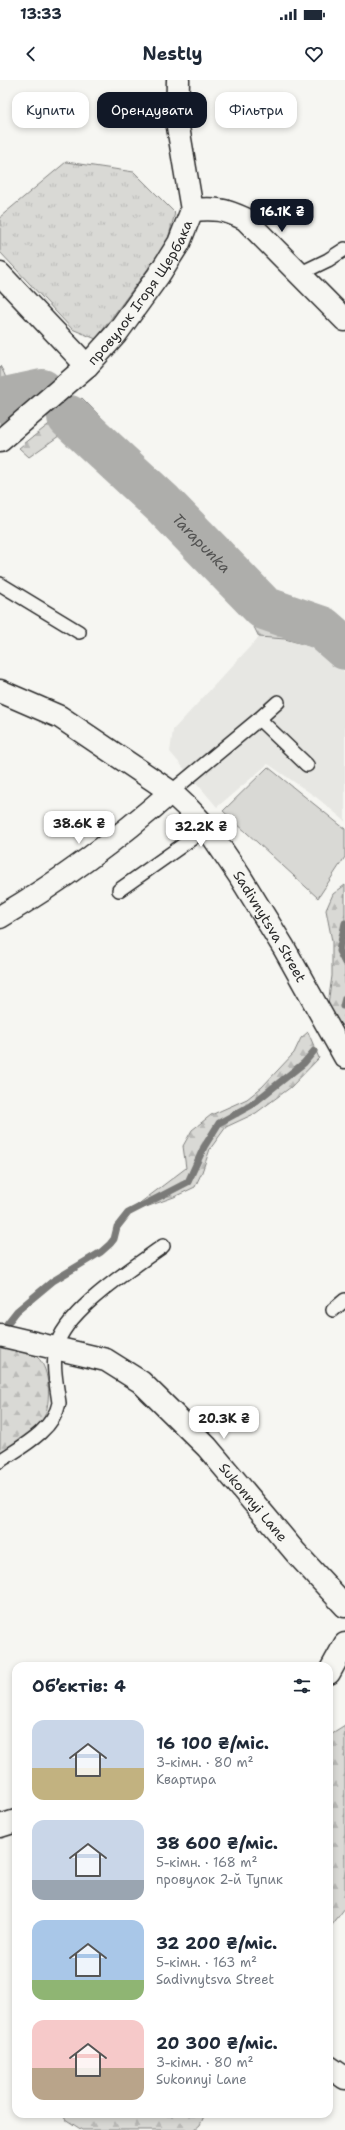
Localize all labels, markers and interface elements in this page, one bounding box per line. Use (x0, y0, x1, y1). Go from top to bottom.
text: 13:33 (20, 4, 62, 24)
text: Nestly (143, 42, 202, 66)
icon: back (20, 43, 42, 65)
icon: heart (303, 43, 325, 65)
chip: Купити (12, 92, 89, 128)
chip: Орендувати (97, 92, 207, 128)
chip: Фільтри (215, 92, 297, 128)
pin: 16.1K ₴ (245, 199, 319, 233)
text: 16.1K ₴ (259, 203, 305, 220)
street label: провулок Ігоря Щербака (83, 217, 196, 369)
water label: Tarapunka (168, 509, 235, 578)
pin: 38.6K ₴ (42, 811, 116, 845)
pin: 32.2K ₴ (164, 814, 238, 848)
text: 38.6K ₴ (53, 815, 105, 832)
text: 32.2K ₴ (175, 818, 227, 835)
street label: Sadivnytsva Street (229, 867, 310, 985)
pin: 20.3K ₴ (187, 1406, 261, 1440)
text: 20.3K ₴ (198, 1410, 250, 1427)
street label: Sukonnyi Lane (215, 1459, 292, 1545)
text: Об’єктів: 4 (32, 1675, 126, 1697)
icon: filters (291, 1675, 313, 1697)
text: 16 100 ₴/міс. (156, 1732, 269, 1754)
icon: home (64, 1736, 112, 1784)
text: 3-кімн. · 80 m² (156, 1754, 254, 1771)
text: Квартира (156, 1771, 216, 1788)
text: 38 600 ₴/міс. (156, 1832, 278, 1854)
icon: home (64, 1836, 112, 1884)
text: 5-кімн. · 168 m² (156, 1854, 257, 1871)
text: провулок 2-й Тупик (156, 1871, 283, 1888)
text: 32 200 ₴/міс. (156, 1932, 277, 1954)
icon: home (64, 1936, 112, 1984)
text: 5-кімн. · 163 m² (156, 1954, 257, 1971)
text: Sadivnytsva Street (156, 1971, 274, 1988)
text: 20 300 ₴/міс. (156, 2032, 278, 2054)
icon: home (64, 2036, 112, 2084)
text: 3-кімн. · 80 m² (156, 2054, 254, 2071)
text: Sukonnyi Lane (156, 2071, 247, 2088)

